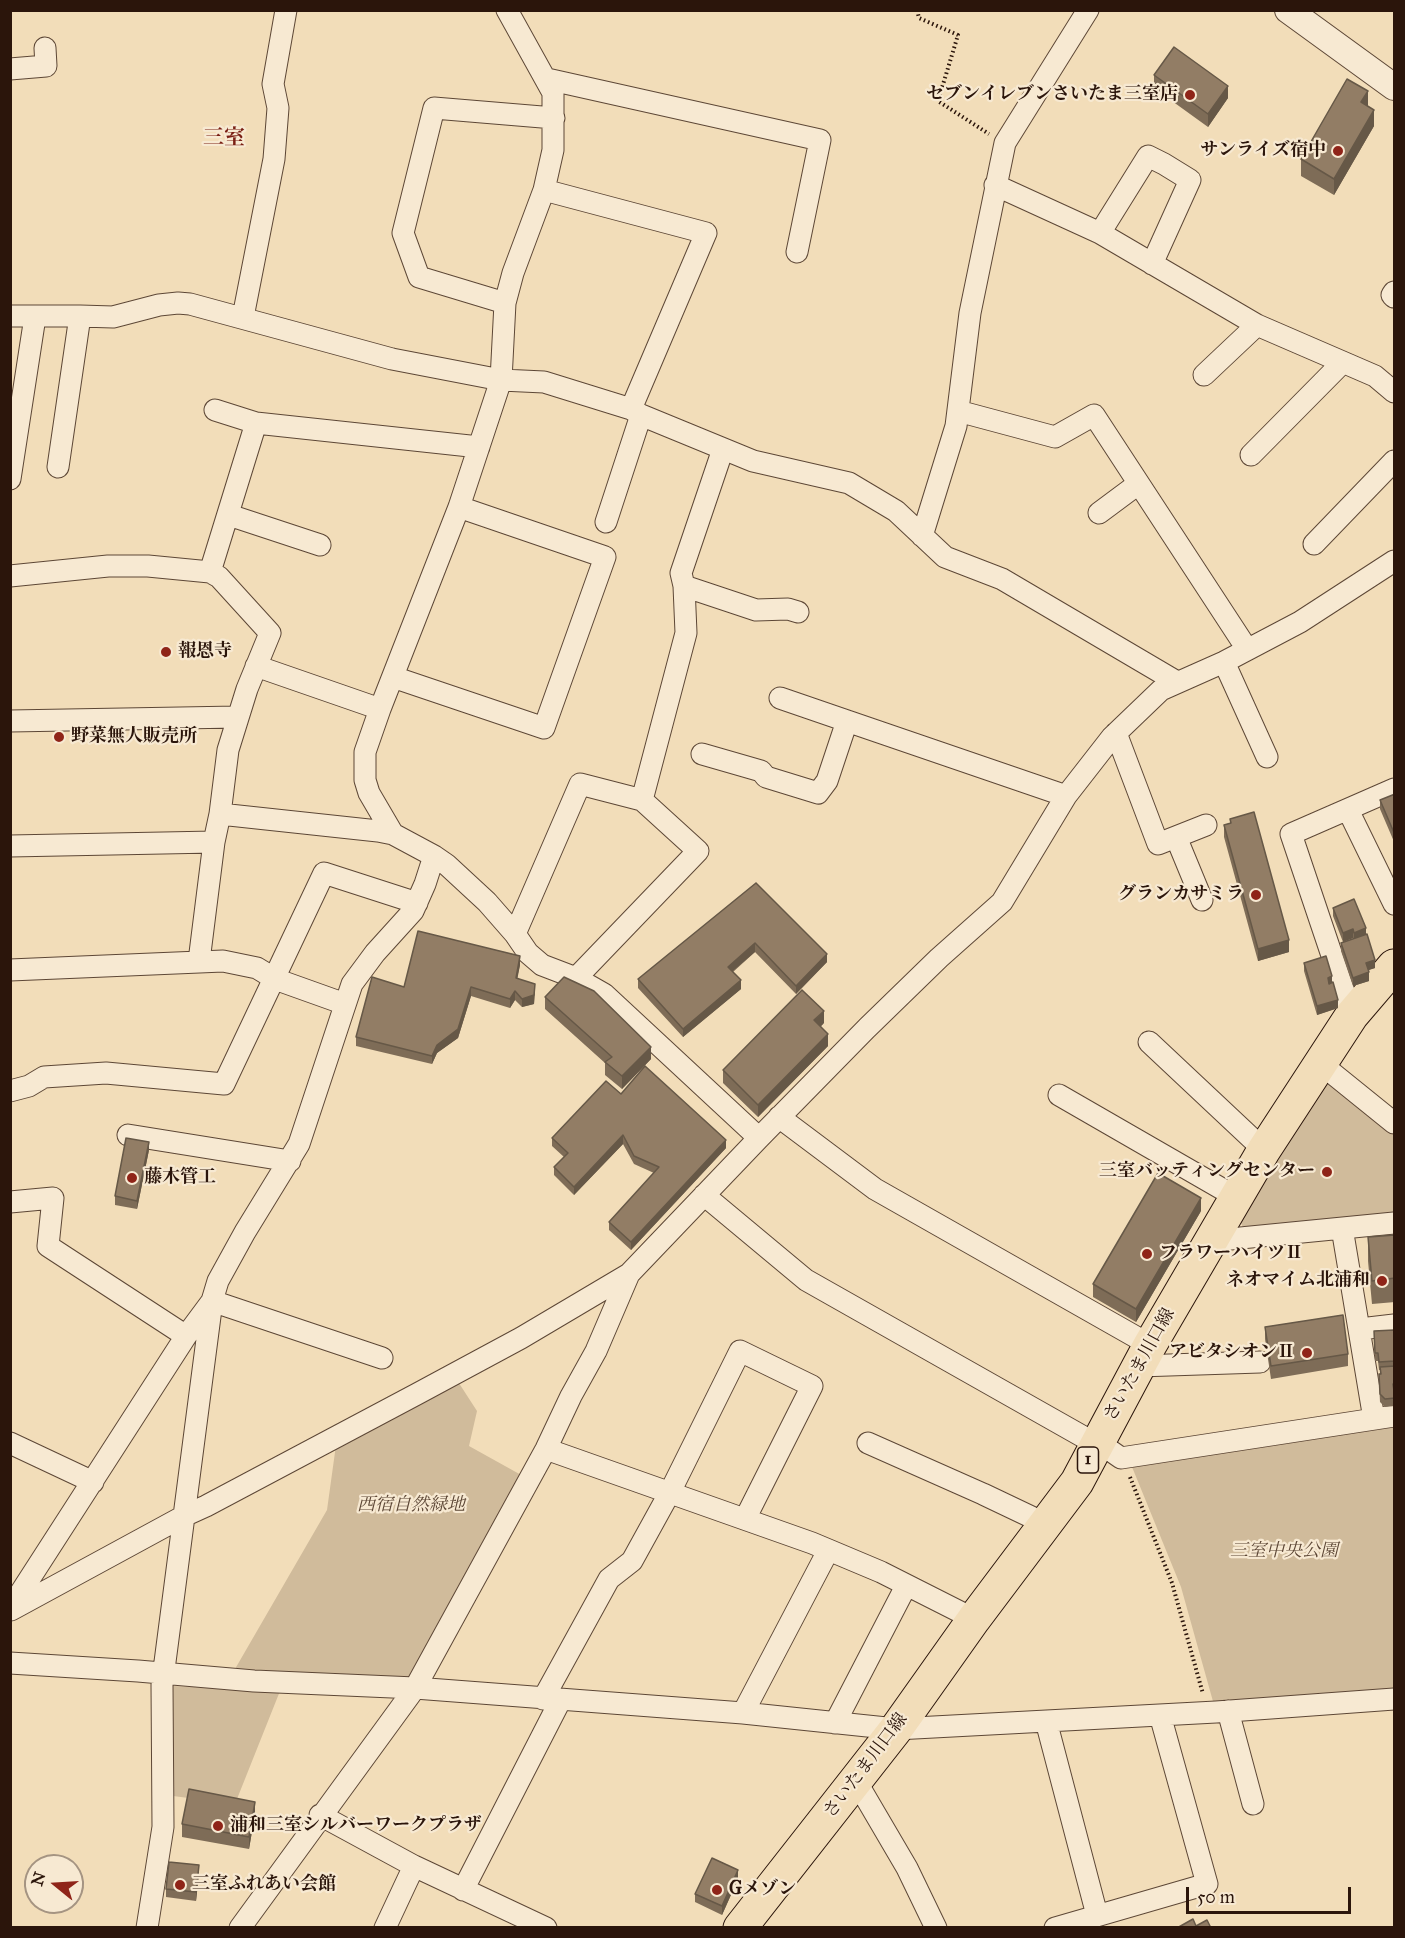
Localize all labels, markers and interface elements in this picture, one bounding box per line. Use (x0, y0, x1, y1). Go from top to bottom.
place label: セブンイレブンさいたま三室店 (926, 84, 1178, 106)
marker: セブンイレブンさいたま三室店 (1183, 88, 1197, 102)
district label: 三室 (203, 126, 245, 152)
place label: サンライズ宿中 (1200, 140, 1326, 162)
marker: サンライズ宿中 (1331, 144, 1345, 158)
place label: 報恩寺 (178, 641, 232, 663)
marker: 報恩寺 (159, 645, 173, 659)
place label: 野菜無人販売所 (71, 726, 197, 748)
marker: 野菜無人販売所 (52, 730, 66, 744)
place label: グランカサミラ (1118, 884, 1244, 906)
marker: グランカサミラ (1249, 888, 1263, 902)
place label: 三室バッティングセンター (1099, 1161, 1315, 1183)
marker: 三室バッティングセンター (1320, 1165, 1334, 1179)
place label: 藤木管工 (144, 1167, 216, 1189)
marker: 藤木管工 (125, 1171, 139, 1185)
place label: フラワーハイツⅡ (1159, 1243, 1303, 1265)
marker: フラワーハイツⅡ (1140, 1247, 1154, 1261)
place label: ネオマイム北浦和 (1226, 1270, 1370, 1292)
marker: ネオマイム北浦和 (1375, 1274, 1389, 1288)
street label: さいたま川口線 (1100, 1305, 1180, 1425)
place label: アビタシオンⅡ (1169, 1342, 1295, 1364)
marker: アビタシオンⅡ (1300, 1346, 1314, 1360)
road number: 1 (1078, 1447, 1098, 1473)
park label: 西宿自然緑地 (357, 1495, 465, 1517)
park label: 三室中央公園 (1230, 1541, 1338, 1563)
street label: さいたま川口線 (819, 1709, 913, 1823)
place label: 浦和三室シルバーワークプラザ (230, 1815, 482, 1837)
marker: 浦和三室シルバーワークプラザ (211, 1819, 225, 1833)
north arrow (24, 1854, 84, 1914)
text: N (27, 1870, 49, 1888)
place label: 三室ふれあい会館 (192, 1874, 336, 1896)
scale bar (1189, 1875, 1354, 1913)
marker: 三室ふれあい会館 (173, 1878, 187, 1892)
place label: Gメゾン (729, 1879, 796, 1901)
marker: Gメゾン (710, 1883, 724, 1897)
text: 50 m (1197, 1886, 1235, 1908)

